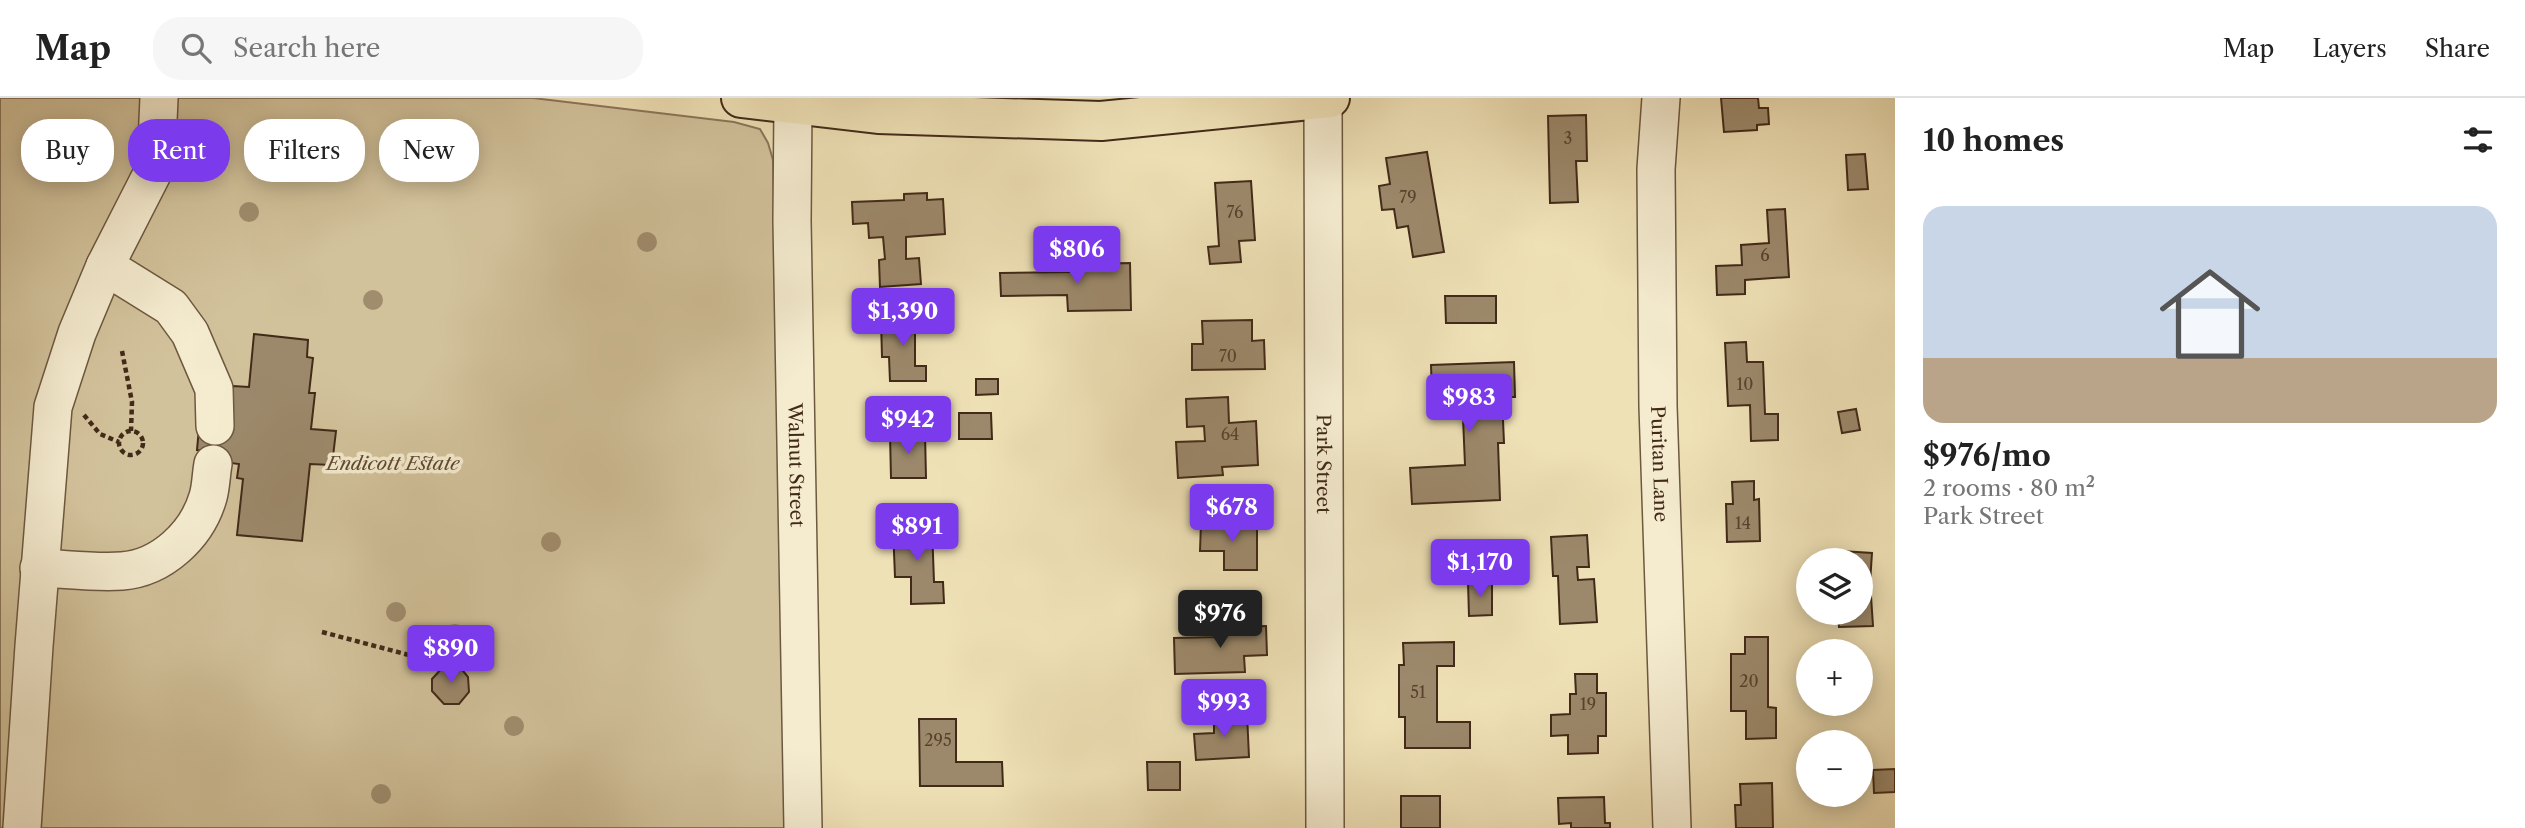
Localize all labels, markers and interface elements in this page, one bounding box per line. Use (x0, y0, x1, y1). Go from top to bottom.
search box (153, 17, 643, 80)
text: Map (35, 28, 111, 69)
icon: search (177, 29, 215, 67)
text: Search here (233, 32, 380, 64)
text: Map (2223, 34, 2274, 63)
text: Layers (2312, 34, 2387, 63)
text: Share (2425, 34, 2490, 63)
chip: Buy (21, 119, 114, 182)
chip: Rent (128, 119, 230, 182)
chip: Filters (244, 119, 365, 182)
chip: New (379, 119, 479, 182)
icon: filters (2459, 121, 2497, 159)
text: 10 homes (1923, 122, 2064, 159)
house number: 3 (1564, 128, 1572, 148)
house number: 79 (1399, 187, 1417, 207)
house number: 76 (1227, 202, 1243, 222)
pin: $806 (1036, 226, 1118, 286)
text: $806 (1049, 235, 1105, 263)
house number: 6 (1760, 245, 1770, 265)
icon: home (2147, 251, 2273, 377)
pin: $1,390 (846, 288, 960, 348)
text: $1,390 (868, 297, 938, 325)
house number: 70 (1219, 346, 1237, 366)
pin: $983 (1428, 374, 1510, 434)
house number: 10 (1737, 374, 1753, 394)
text: $983 (1442, 383, 1496, 411)
pin: $942 (867, 396, 949, 456)
street label: Walnut Street (783, 402, 809, 527)
text: $942 (881, 405, 935, 433)
street label: Puritan Lane (1646, 405, 1673, 523)
street label: Park Street (1312, 414, 1335, 514)
house number: 64 (1221, 424, 1239, 444)
text: $976/mo (1923, 437, 2051, 474)
park label: Endicott Estate (324, 452, 460, 475)
text: 2 rooms · 80 m² (1923, 474, 2095, 502)
pin: $678 (1191, 484, 1273, 544)
text: $678 (1206, 493, 1258, 521)
text: Park Street (1923, 502, 2044, 530)
pin: $891 (876, 504, 958, 563)
text: $891 (891, 512, 943, 540)
house number: 14 (1735, 513, 1751, 533)
pin: $1,170 (1423, 540, 1537, 599)
text: $1,170 (1447, 548, 1513, 576)
map controls (1796, 548, 1873, 807)
button: layers (1796, 548, 1873, 625)
pin: $976 (1179, 590, 1261, 650)
text: $976 (1194, 599, 1246, 627)
pin: $890 (410, 626, 492, 685)
text: $890 (423, 634, 479, 662)
button: + (1796, 639, 1873, 716)
house number: 20 (1739, 671, 1759, 691)
pin: $993 (1183, 680, 1265, 739)
house number: 51 (1410, 682, 1426, 702)
text: $993 (1197, 688, 1251, 716)
house number: 19 (1580, 694, 1596, 714)
house number: 295 (924, 730, 952, 750)
button: − (1796, 730, 1873, 807)

